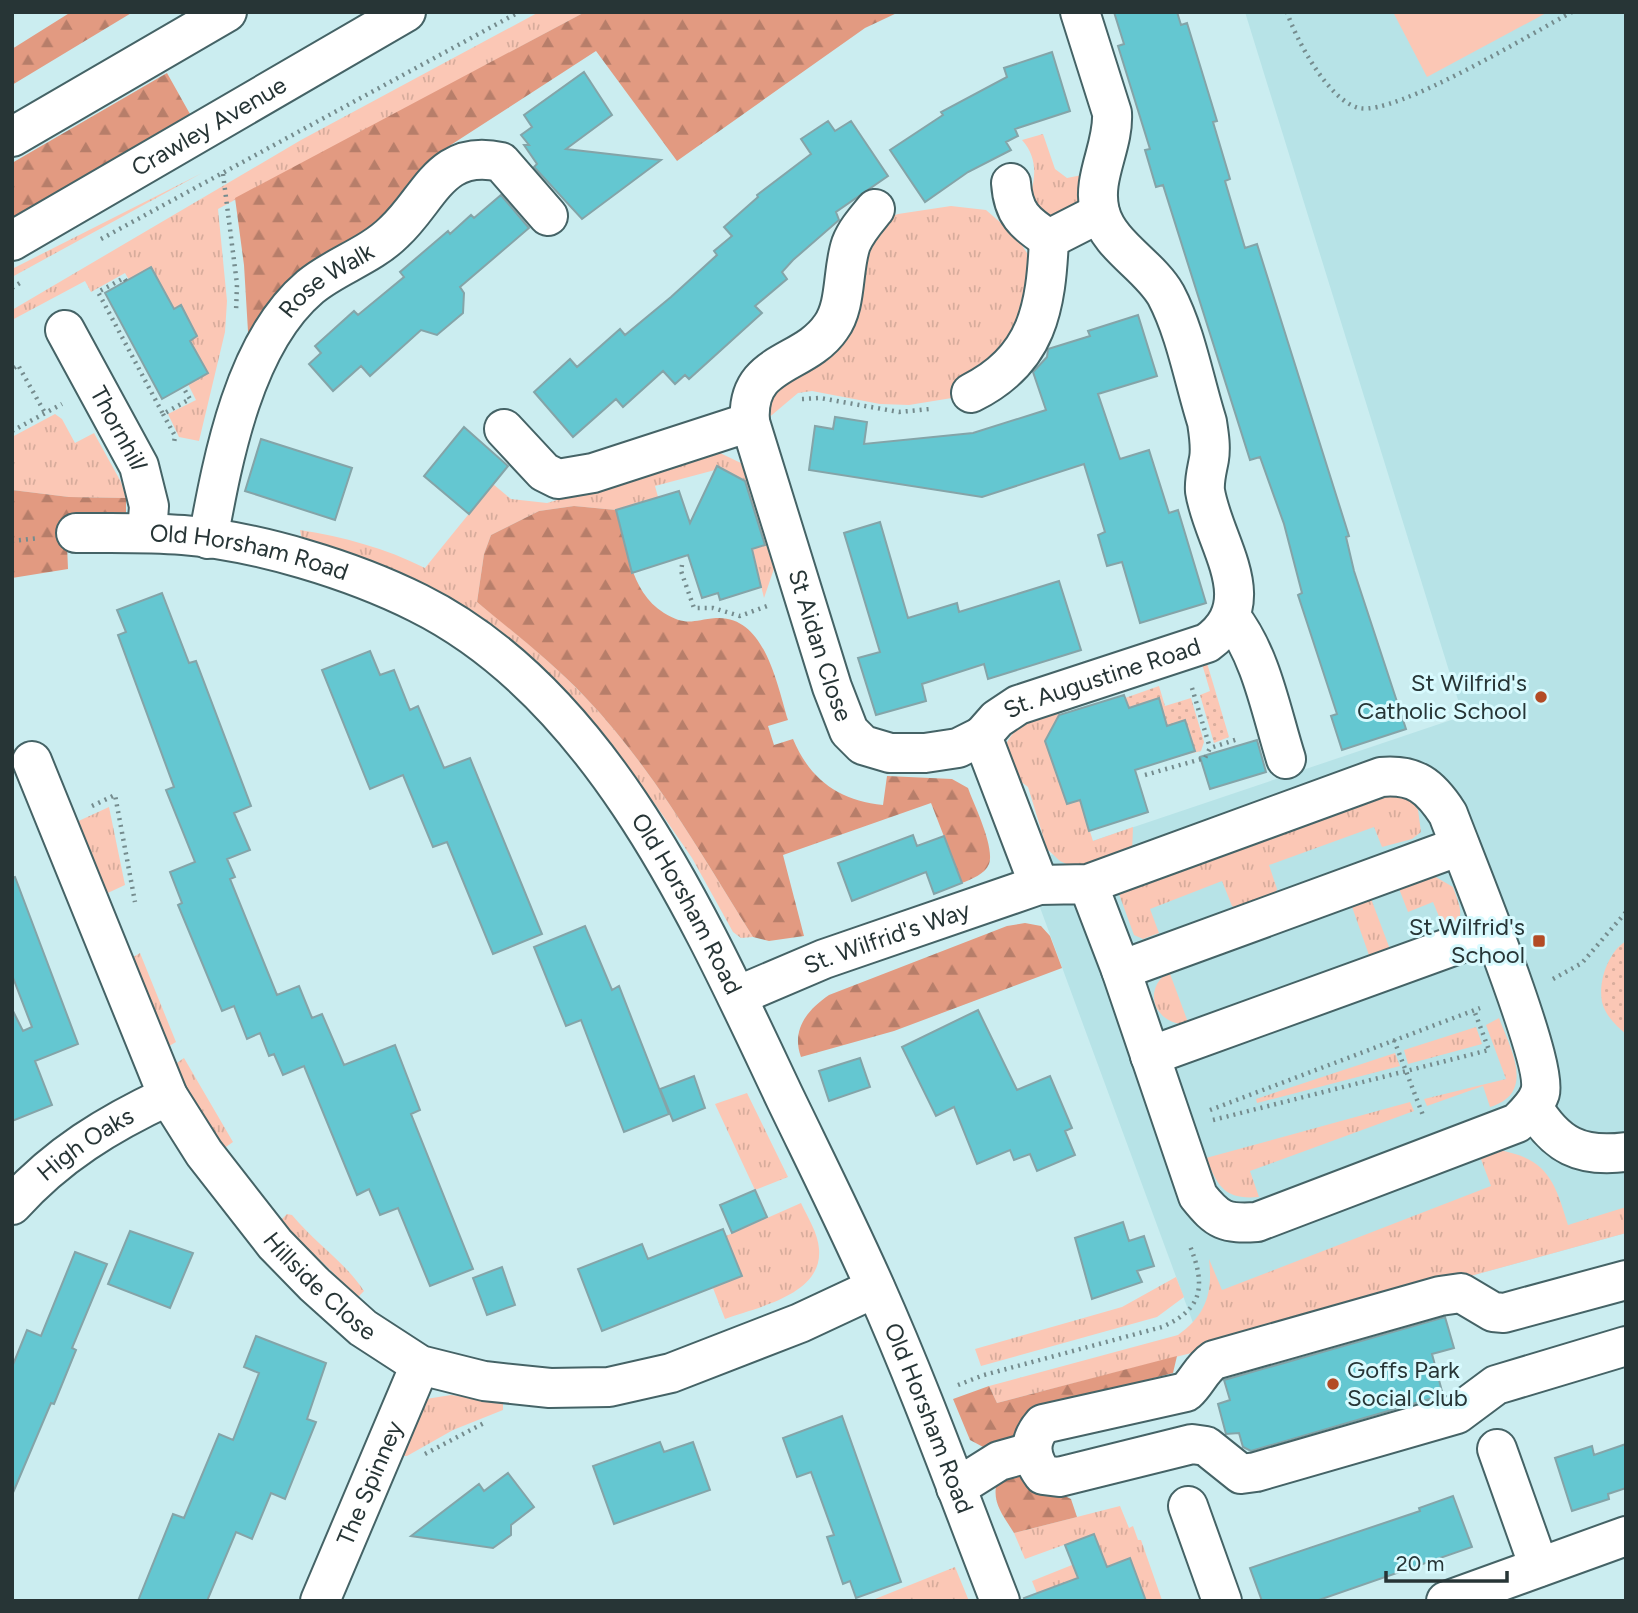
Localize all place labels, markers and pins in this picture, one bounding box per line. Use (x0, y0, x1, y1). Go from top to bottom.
place label: St Wilfrid's Catholic School (1357, 668, 1527, 725)
marker: St Wilfrid's Catholic School (1533, 689, 1549, 705)
place label: St Wilfrid's School (1409, 912, 1525, 969)
marker: St Wilfrid's School (1531, 933, 1547, 949)
place label: Goffs Park Social Club (1347, 1355, 1468, 1412)
marker: Goffs Park Social Club (1325, 1376, 1341, 1392)

